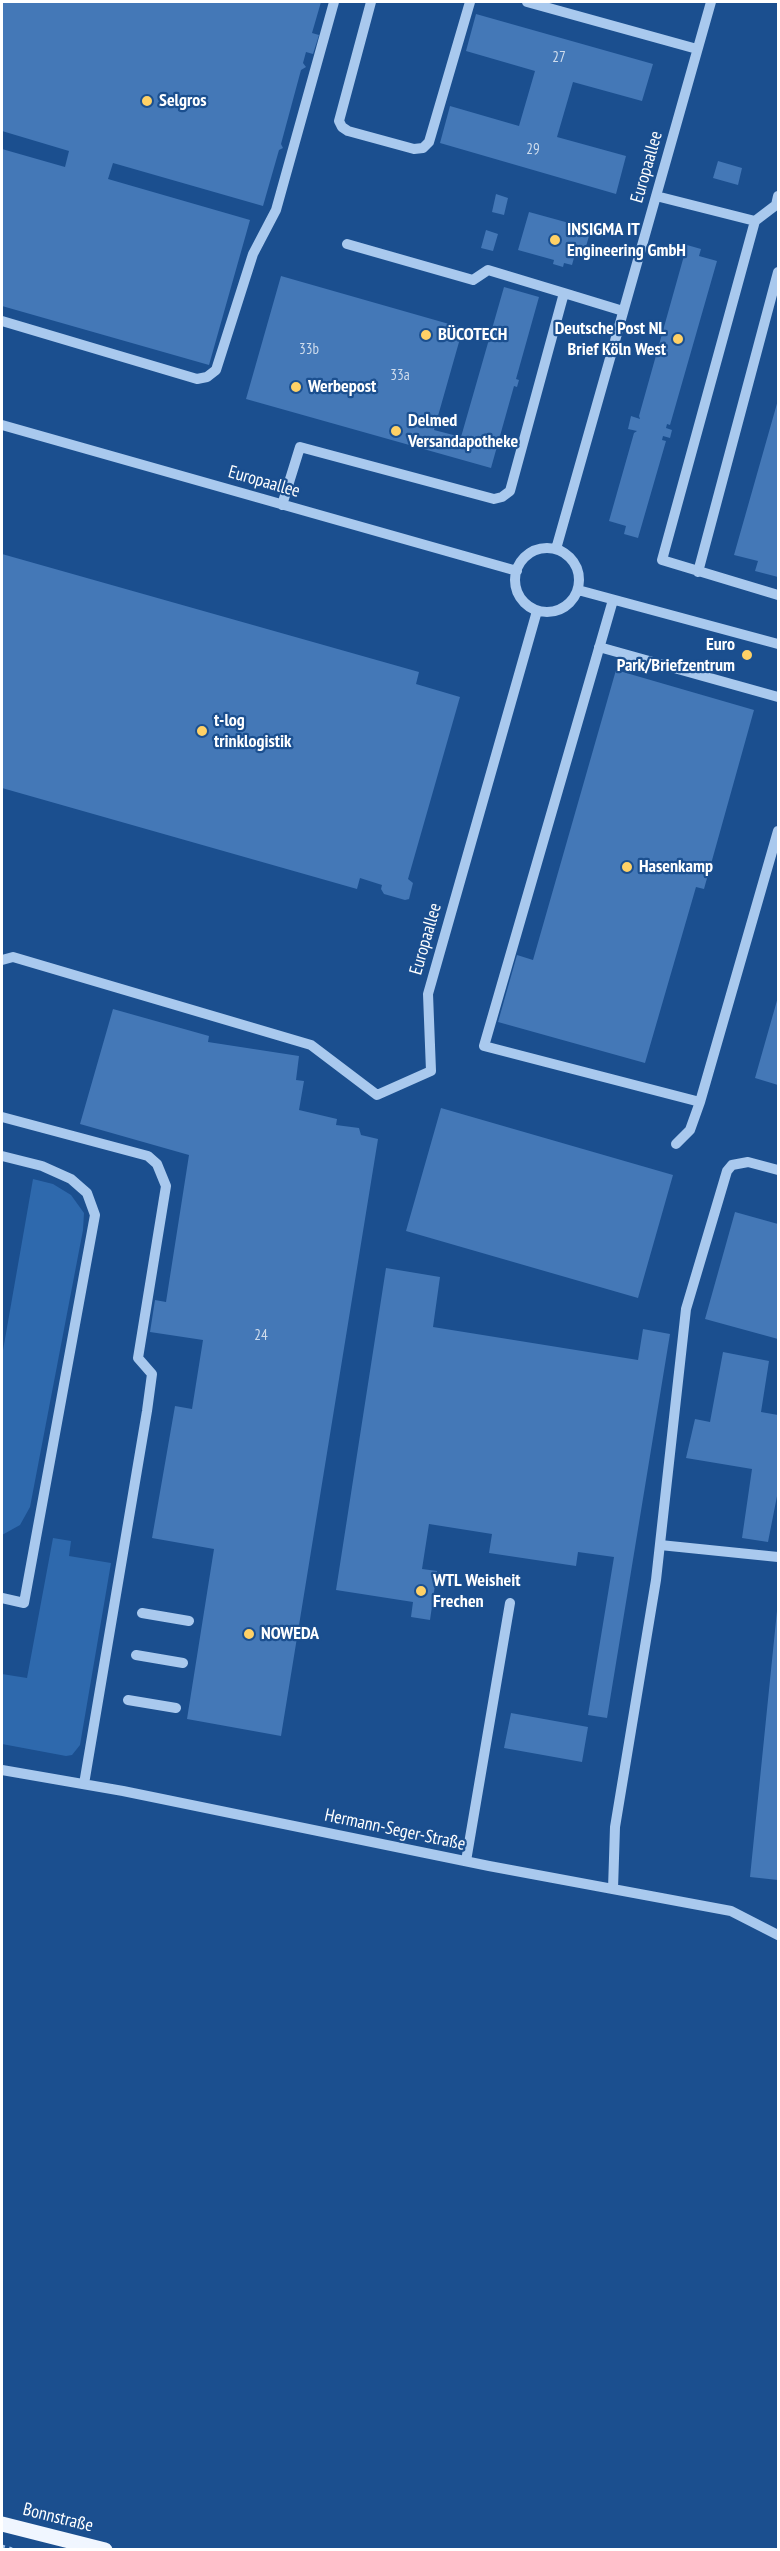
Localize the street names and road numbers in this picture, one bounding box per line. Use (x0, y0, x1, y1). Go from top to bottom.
street label: Europaallee (626, 129, 668, 205)
street label: Europaallee (226, 461, 302, 503)
street label: Europaallee (405, 901, 447, 977)
street label: Hermann-Seger-Straße (323, 1805, 467, 1855)
street label: Bonnstraße (21, 2499, 95, 2537)

